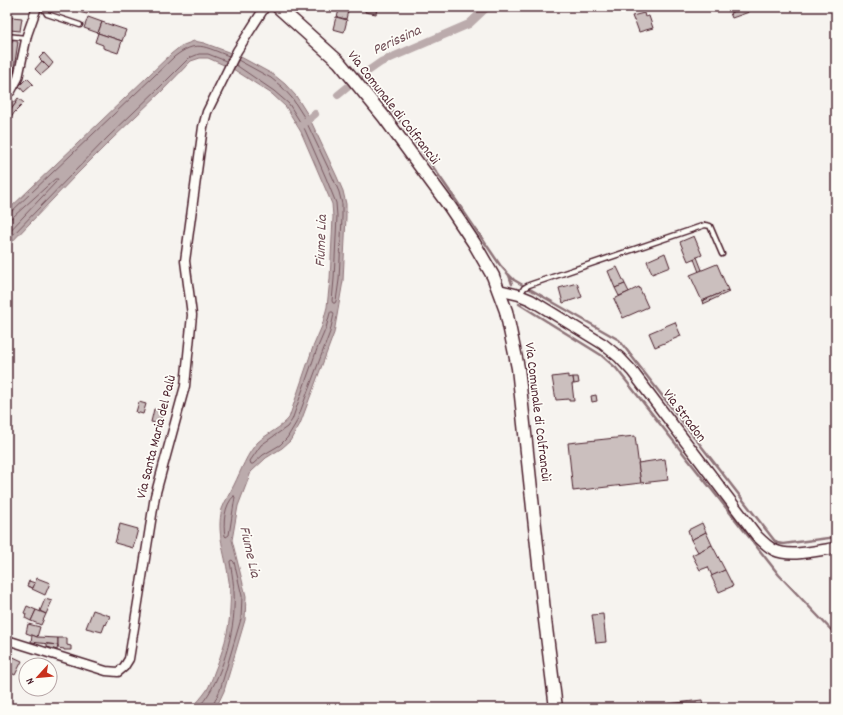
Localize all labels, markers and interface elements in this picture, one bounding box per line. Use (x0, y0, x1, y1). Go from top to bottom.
water label: Perissina (369, 20, 426, 62)
street label: Via Comunale di Colfrancùi (342, 47, 444, 170)
water label: Fiume Lia (310, 214, 334, 267)
street label: Via Comunale di Colfrancùi (519, 341, 555, 483)
street label: Via Santa Maria del Palù (132, 373, 182, 501)
street label: Via Stradon (658, 385, 710, 447)
water label: Fiume Lia (232, 524, 266, 581)
north arrow (18, 657, 58, 697)
text: N (22, 674, 39, 687)

